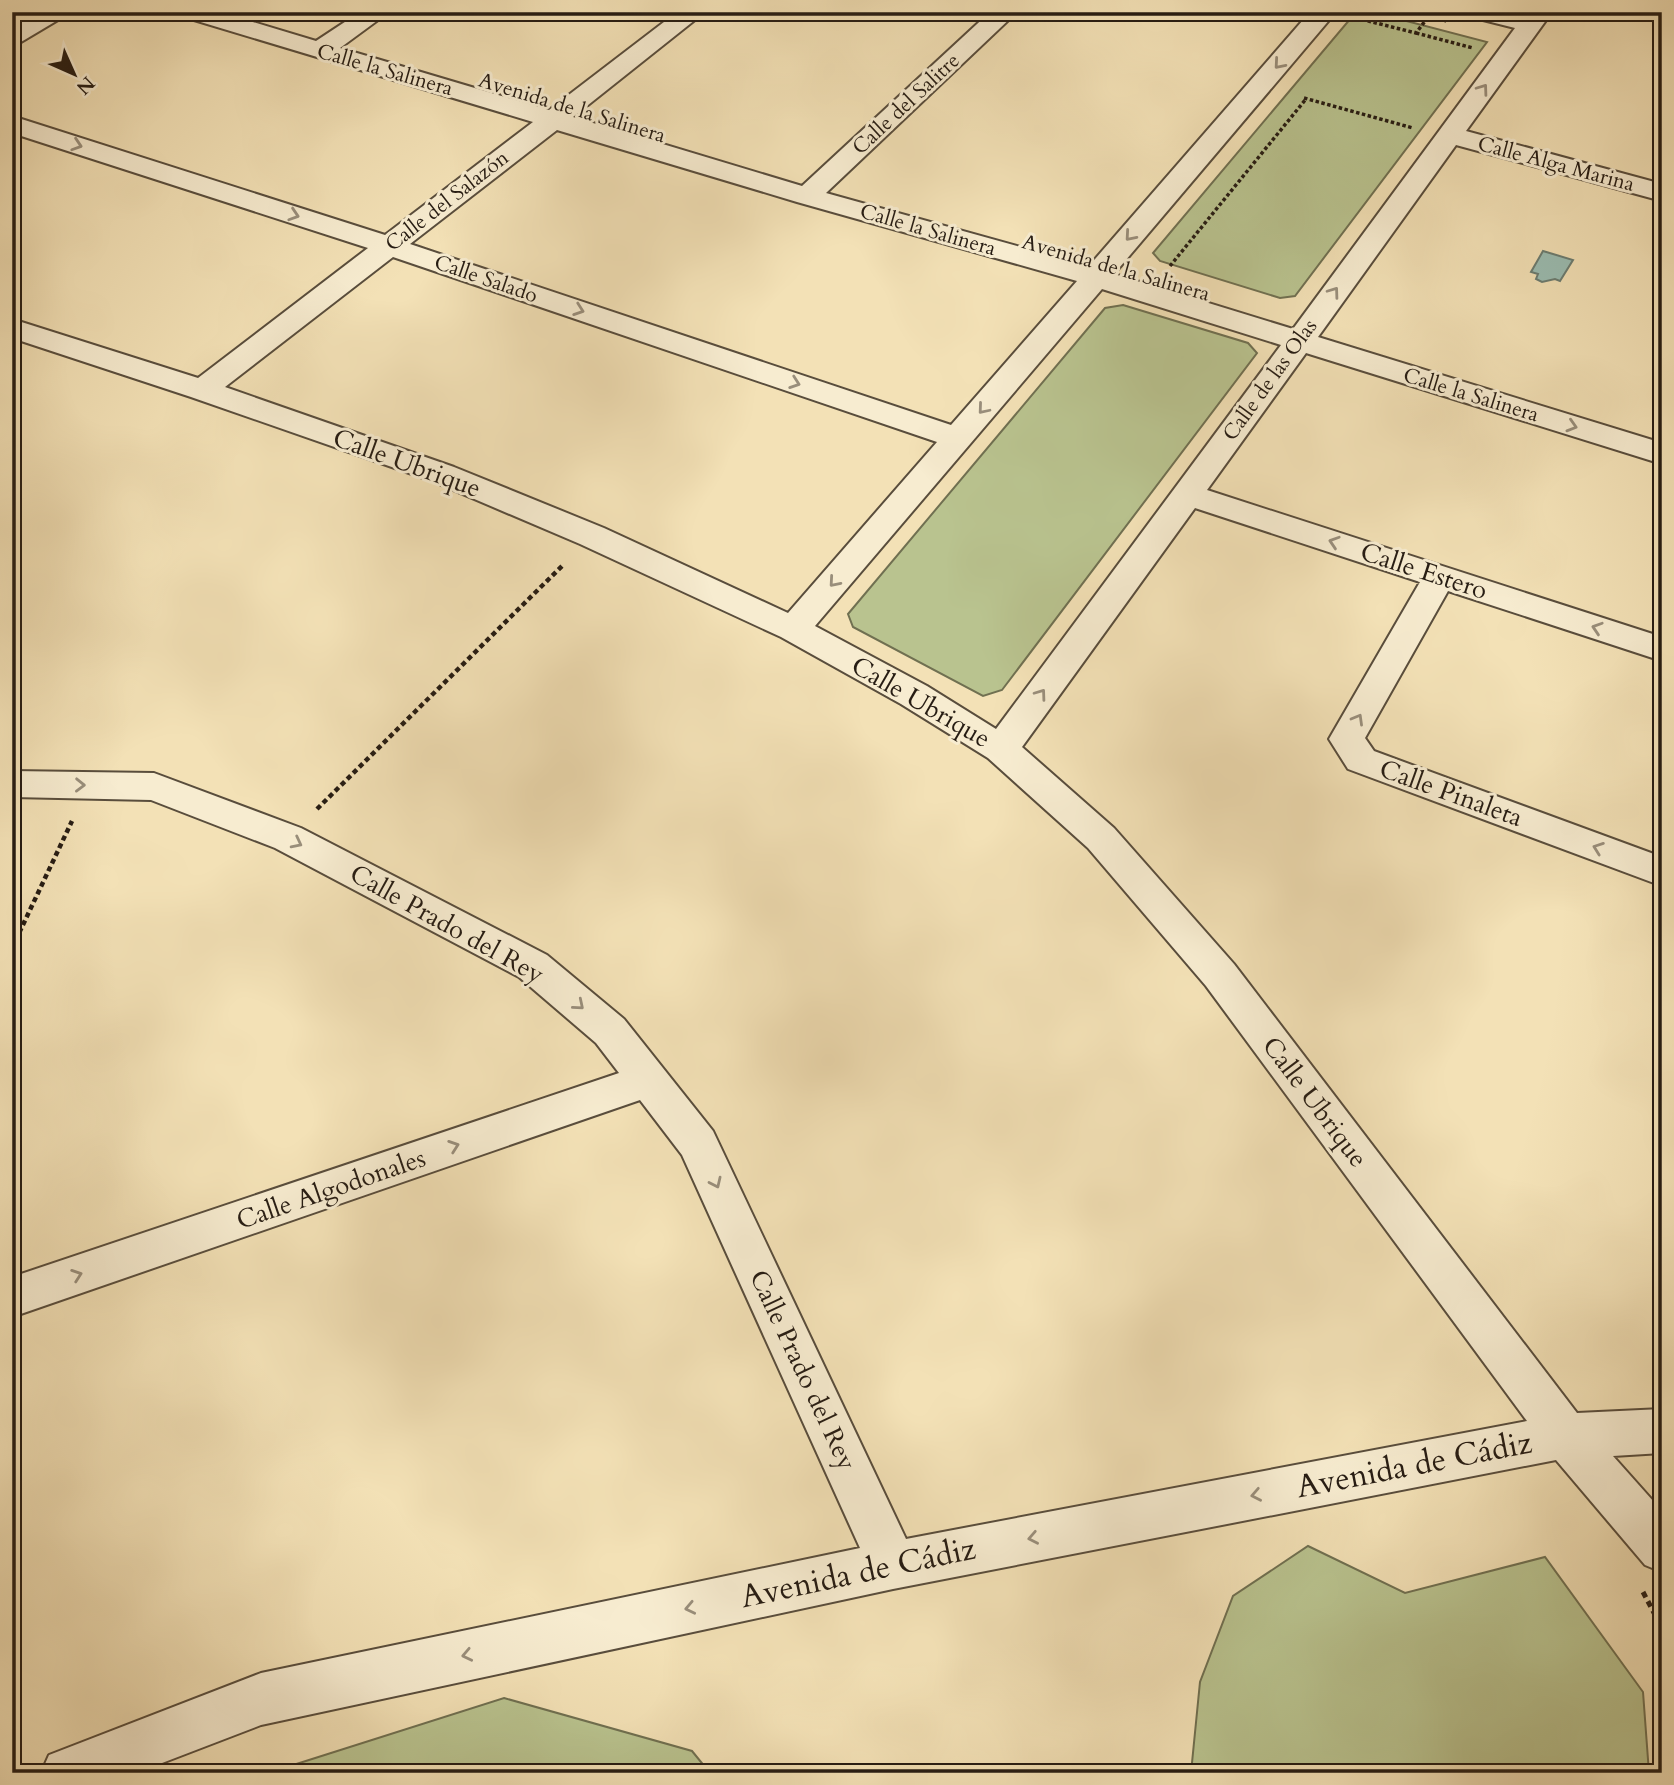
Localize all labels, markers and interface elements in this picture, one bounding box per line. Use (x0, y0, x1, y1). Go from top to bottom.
street label: Calle la Salinera (314, 37, 456, 103)
north arrow (38, 38, 108, 108)
street label: Calle del Salitre (846, 47, 966, 161)
one-way arrow (1275, 56, 1287, 69)
street label: Avenida de la Salinera (475, 66, 669, 150)
text: N (70, 70, 100, 101)
one-way arrow (1475, 84, 1488, 97)
street label: Calle Alga Marina (1474, 129, 1638, 199)
one-way arrow (71, 137, 83, 151)
street label: Calle del Salazón (379, 144, 515, 258)
street label: Calle la Salinera (857, 197, 999, 263)
one-way arrow (287, 207, 299, 221)
street label: Avenida de la Salinera (1019, 227, 1213, 309)
one-way arrow (1126, 228, 1138, 241)
street label: Calle Salado (430, 248, 542, 310)
one-way arrow (1326, 287, 1339, 300)
one-way arrow (573, 302, 585, 316)
street label: Calle de las Olas (1216, 313, 1324, 447)
street label: Calle la Salinera (1400, 361, 1542, 429)
one-way arrow (788, 375, 800, 389)
one-way arrow (979, 401, 991, 414)
one-way arrow (1566, 418, 1578, 433)
street label: Calle Ubrique (328, 420, 486, 506)
street label: Calle Estero (1356, 534, 1492, 608)
one-way arrow (1328, 536, 1341, 550)
one-way arrow (830, 573, 842, 586)
one-way arrow (1591, 621, 1603, 636)
street label: Calle Ubrique (845, 648, 997, 756)
one-way arrow (1033, 689, 1046, 702)
one-way arrow (1350, 713, 1363, 726)
street label: Calle Pinaleta (1375, 751, 1527, 835)
one-way arrow (76, 777, 86, 793)
one-way arrow (290, 834, 302, 848)
one-way arrow (1592, 842, 1604, 856)
street label: Calle Prado del Rey (344, 856, 551, 992)
one-way arrow (571, 996, 583, 1009)
street label: Calle Ubrique (1254, 1030, 1376, 1174)
street label: Calle Algodonales (232, 1140, 430, 1238)
one-way arrow (448, 1140, 460, 1154)
one-way arrow (708, 1176, 722, 1188)
street label: Calle Prado del Rey (741, 1264, 865, 1476)
one-way arrow (70, 1269, 82, 1283)
street label: Avenida de Cádiz (1293, 1421, 1535, 1509)
one-way arrow (1250, 1487, 1262, 1502)
street label: Avenida de Cádiz (737, 1527, 979, 1619)
one-way arrow (1027, 1530, 1039, 1545)
one-way arrow (684, 1599, 696, 1614)
one-way arrow (461, 1646, 473, 1661)

